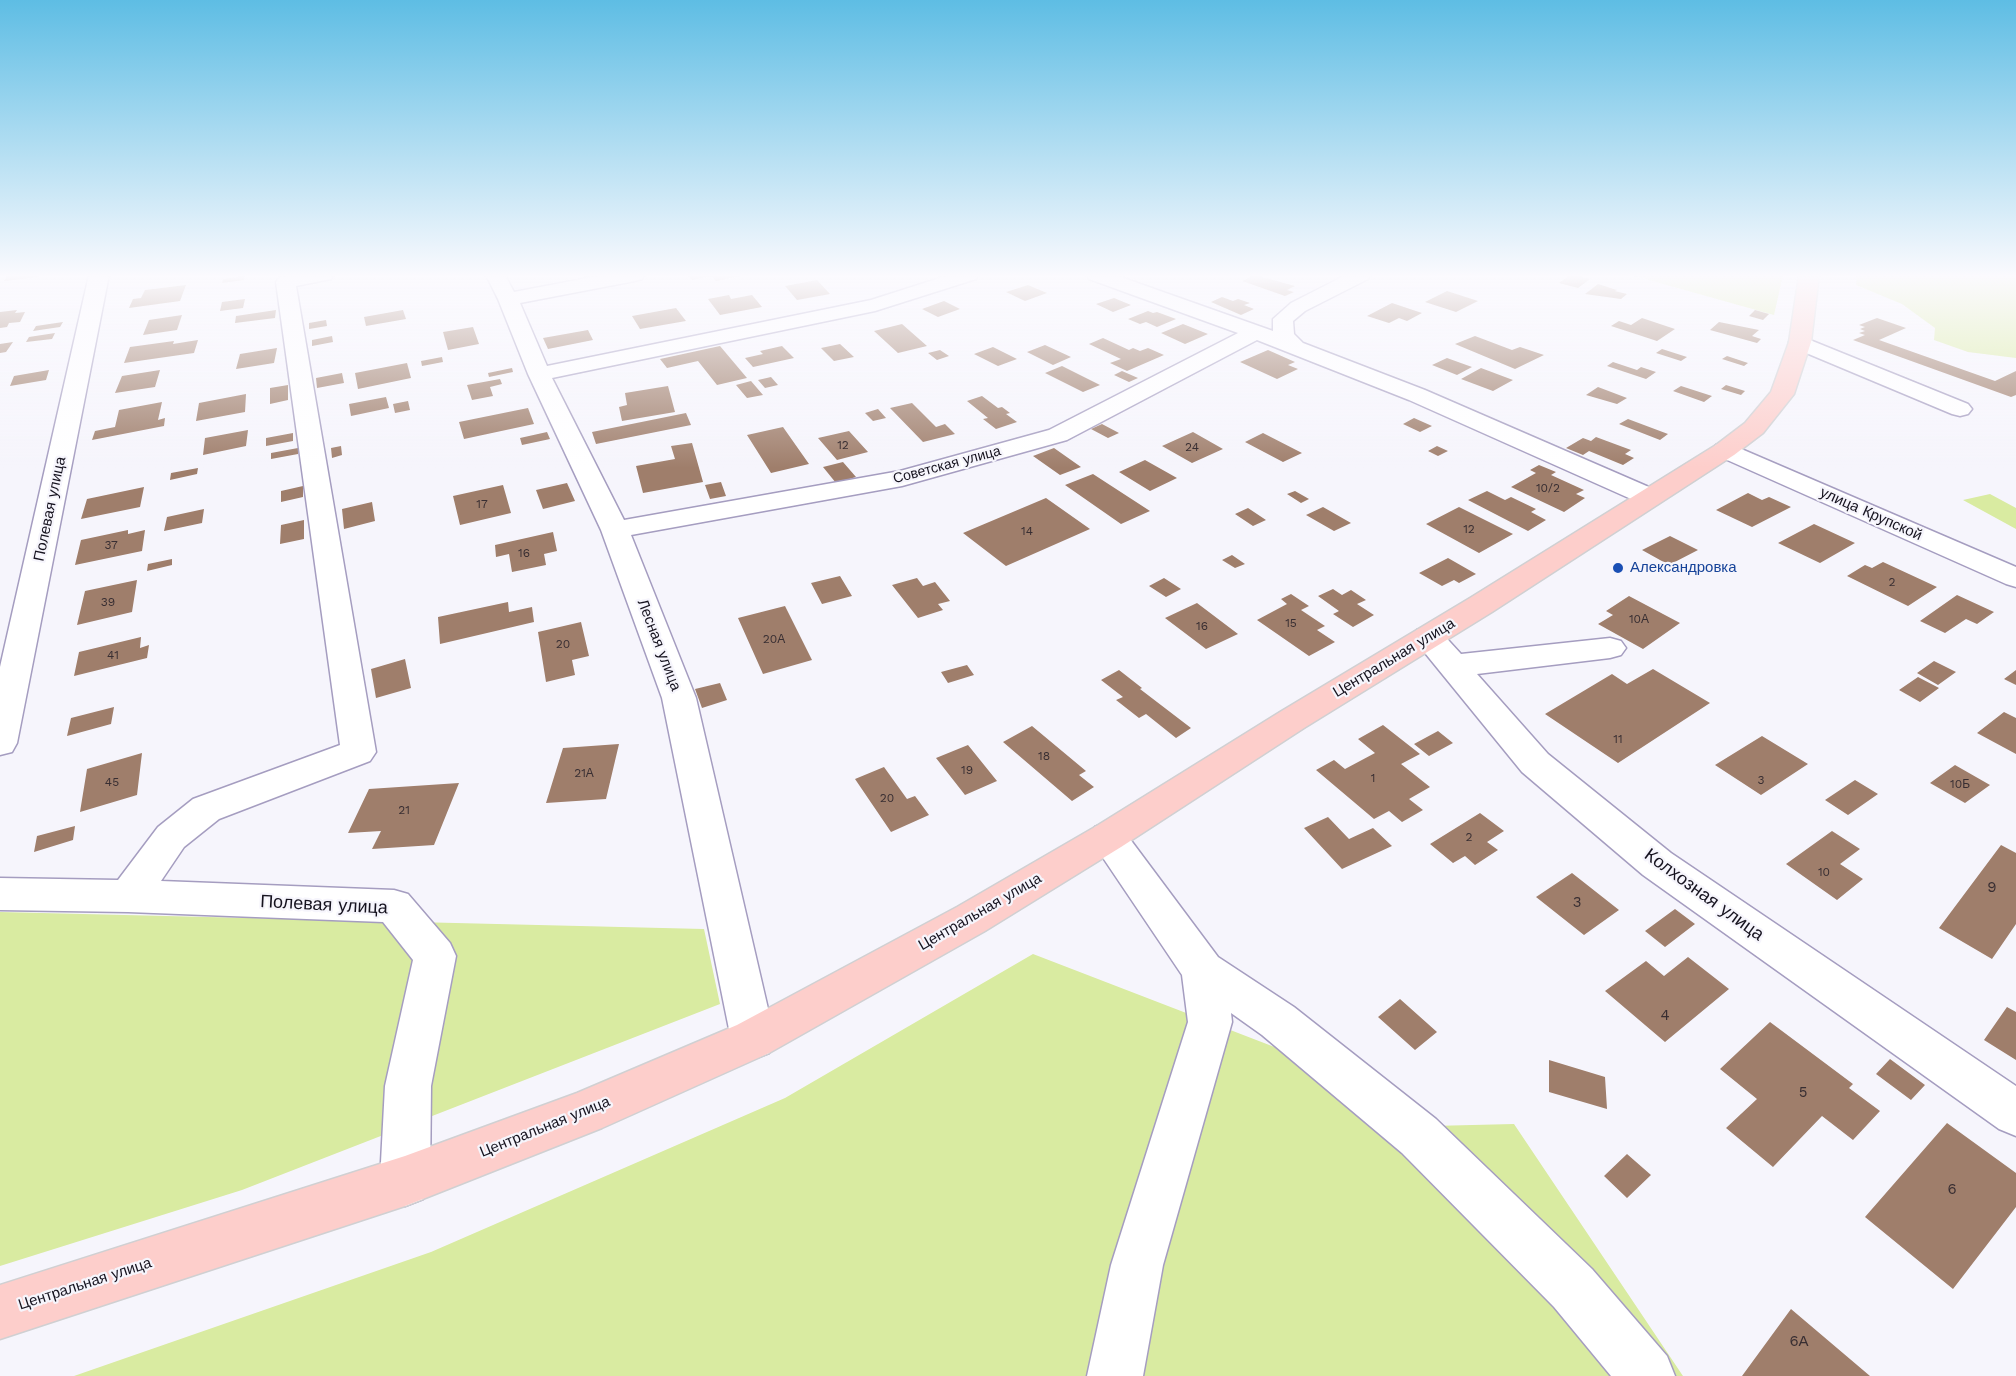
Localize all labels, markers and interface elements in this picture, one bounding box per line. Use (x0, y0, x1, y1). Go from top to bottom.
house number: 12 (837, 438, 849, 452)
house number: 24 (1185, 440, 1199, 454)
street label: Советская улица (891, 443, 1003, 487)
street label: Полевая улица (30, 455, 70, 563)
house number: 10/2 (1536, 481, 1560, 495)
street label: улица Крупской (1817, 483, 1925, 545)
house number: 17 (476, 497, 488, 511)
house number: 12 (1463, 522, 1475, 536)
house number: 14 (1021, 524, 1033, 538)
house number: 37 (104, 538, 118, 552)
house number: 16 (518, 546, 530, 560)
place label: Александровка (1630, 559, 1737, 577)
marker: Александровка (1611, 561, 1625, 575)
house number: 2 (1889, 575, 1895, 589)
house number: 39 (101, 595, 115, 609)
street label: Лесная улица (633, 597, 685, 693)
house number: 10А (1629, 612, 1649, 626)
street label: Центральная улица (1330, 615, 1458, 701)
house number: 15 (1285, 616, 1297, 630)
house number: 16 (1196, 619, 1208, 633)
house number: 20А (763, 632, 785, 646)
house number: 20 (556, 637, 570, 651)
house number: 41 (107, 648, 119, 662)
house number: 11 (1613, 732, 1623, 746)
house number: 18 (1038, 749, 1050, 763)
house number: 19 (961, 763, 973, 777)
house number: 21А (574, 766, 594, 780)
house number: 1 (1371, 771, 1375, 785)
house number: 3 (1758, 773, 1764, 787)
house number: 45 (105, 775, 119, 789)
house number: 10Б (1950, 777, 1970, 791)
house number: 20 (880, 791, 894, 805)
house number: 21 (398, 803, 410, 817)
house number: 2 (1466, 830, 1472, 844)
street label: Колхозная улица (1640, 844, 1768, 946)
house number: 10 (1818, 865, 1830, 879)
street label: Центральная улица (915, 869, 1045, 955)
house number: 9 (1987, 879, 1997, 897)
street label: Полевая улица (260, 891, 388, 919)
house number: 3 (1573, 894, 1581, 912)
house number: 4 (1660, 1007, 1670, 1025)
house number: 5 (1799, 1084, 1807, 1102)
street label: Центральная улица (477, 1093, 613, 1161)
house number: 6 (1947, 1181, 1957, 1199)
street label: Центральная улица (16, 1254, 154, 1314)
house number: 6А (1789, 1333, 1809, 1351)

